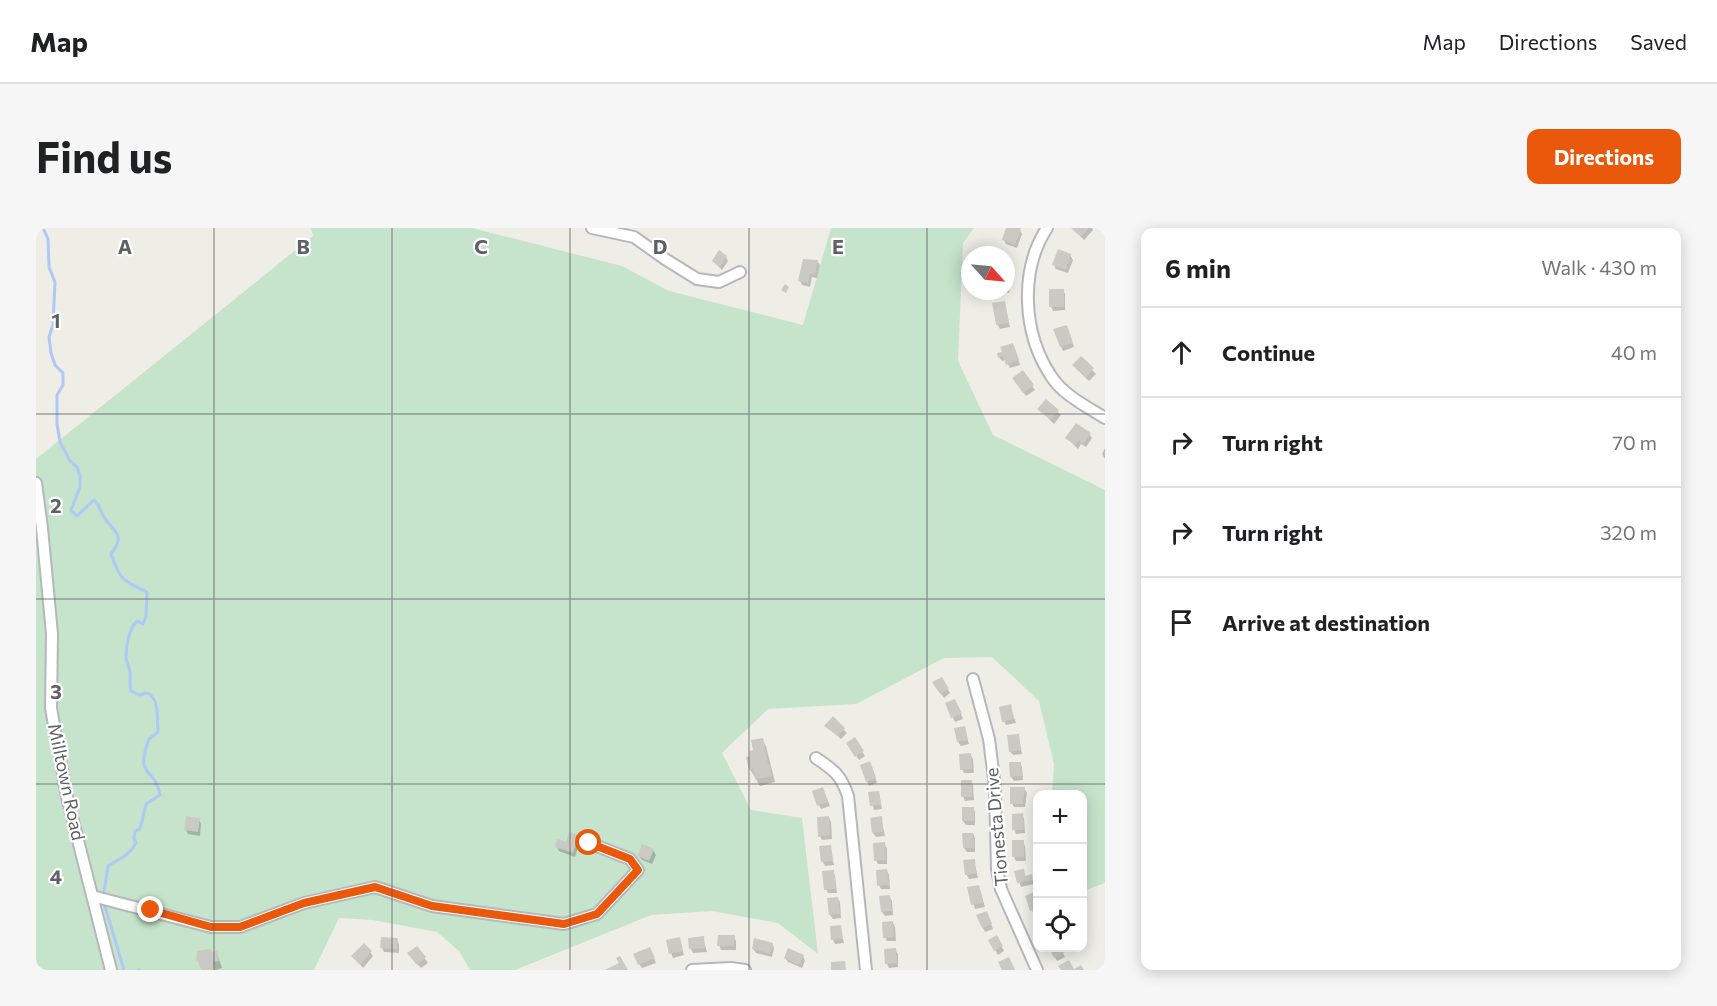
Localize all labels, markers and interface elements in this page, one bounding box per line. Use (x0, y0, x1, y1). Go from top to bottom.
text: Map (30, 24, 88, 58)
text: Map (1423, 29, 1466, 54)
text: Directions (1499, 29, 1597, 54)
text: Saved (1630, 29, 1687, 54)
button: Directions (1527, 129, 1681, 184)
text: Find us (36, 130, 172, 182)
text: A (118, 234, 132, 258)
text: B (296, 234, 310, 258)
text: C (474, 234, 488, 258)
text: D (653, 234, 667, 258)
text: E (832, 234, 844, 258)
north arrow (961, 246, 1015, 300)
text: 6 min (1165, 252, 1231, 283)
text: Walk · 430 m (1541, 255, 1657, 279)
text: 1 (51, 308, 61, 332)
icon: ahead (1165, 336, 1198, 369)
text: Continue (1222, 339, 1315, 366)
text: 40 m (1611, 340, 1657, 364)
icon: right (1165, 426, 1198, 459)
text: Turn right (1222, 429, 1323, 456)
text: 70 m (1612, 430, 1657, 454)
text: 2 (50, 493, 62, 517)
icon: right (1165, 516, 1198, 549)
text: Turn right (1222, 519, 1323, 546)
text: 320 m (1600, 520, 1657, 544)
icon: arrive (1165, 606, 1198, 639)
text: Arrive at destination (1222, 609, 1430, 636)
text: 3 (50, 679, 62, 703)
street label: Milltown Road (44, 721, 90, 842)
street label: Tionesta Drive (980, 767, 1012, 887)
map controls (1033, 790, 1087, 952)
button: + (1033, 790, 1087, 844)
route start (575, 829, 601, 855)
button: − (1033, 844, 1087, 898)
text: 4 (50, 864, 62, 888)
route end (137, 896, 163, 922)
button: locate (1033, 898, 1087, 952)

